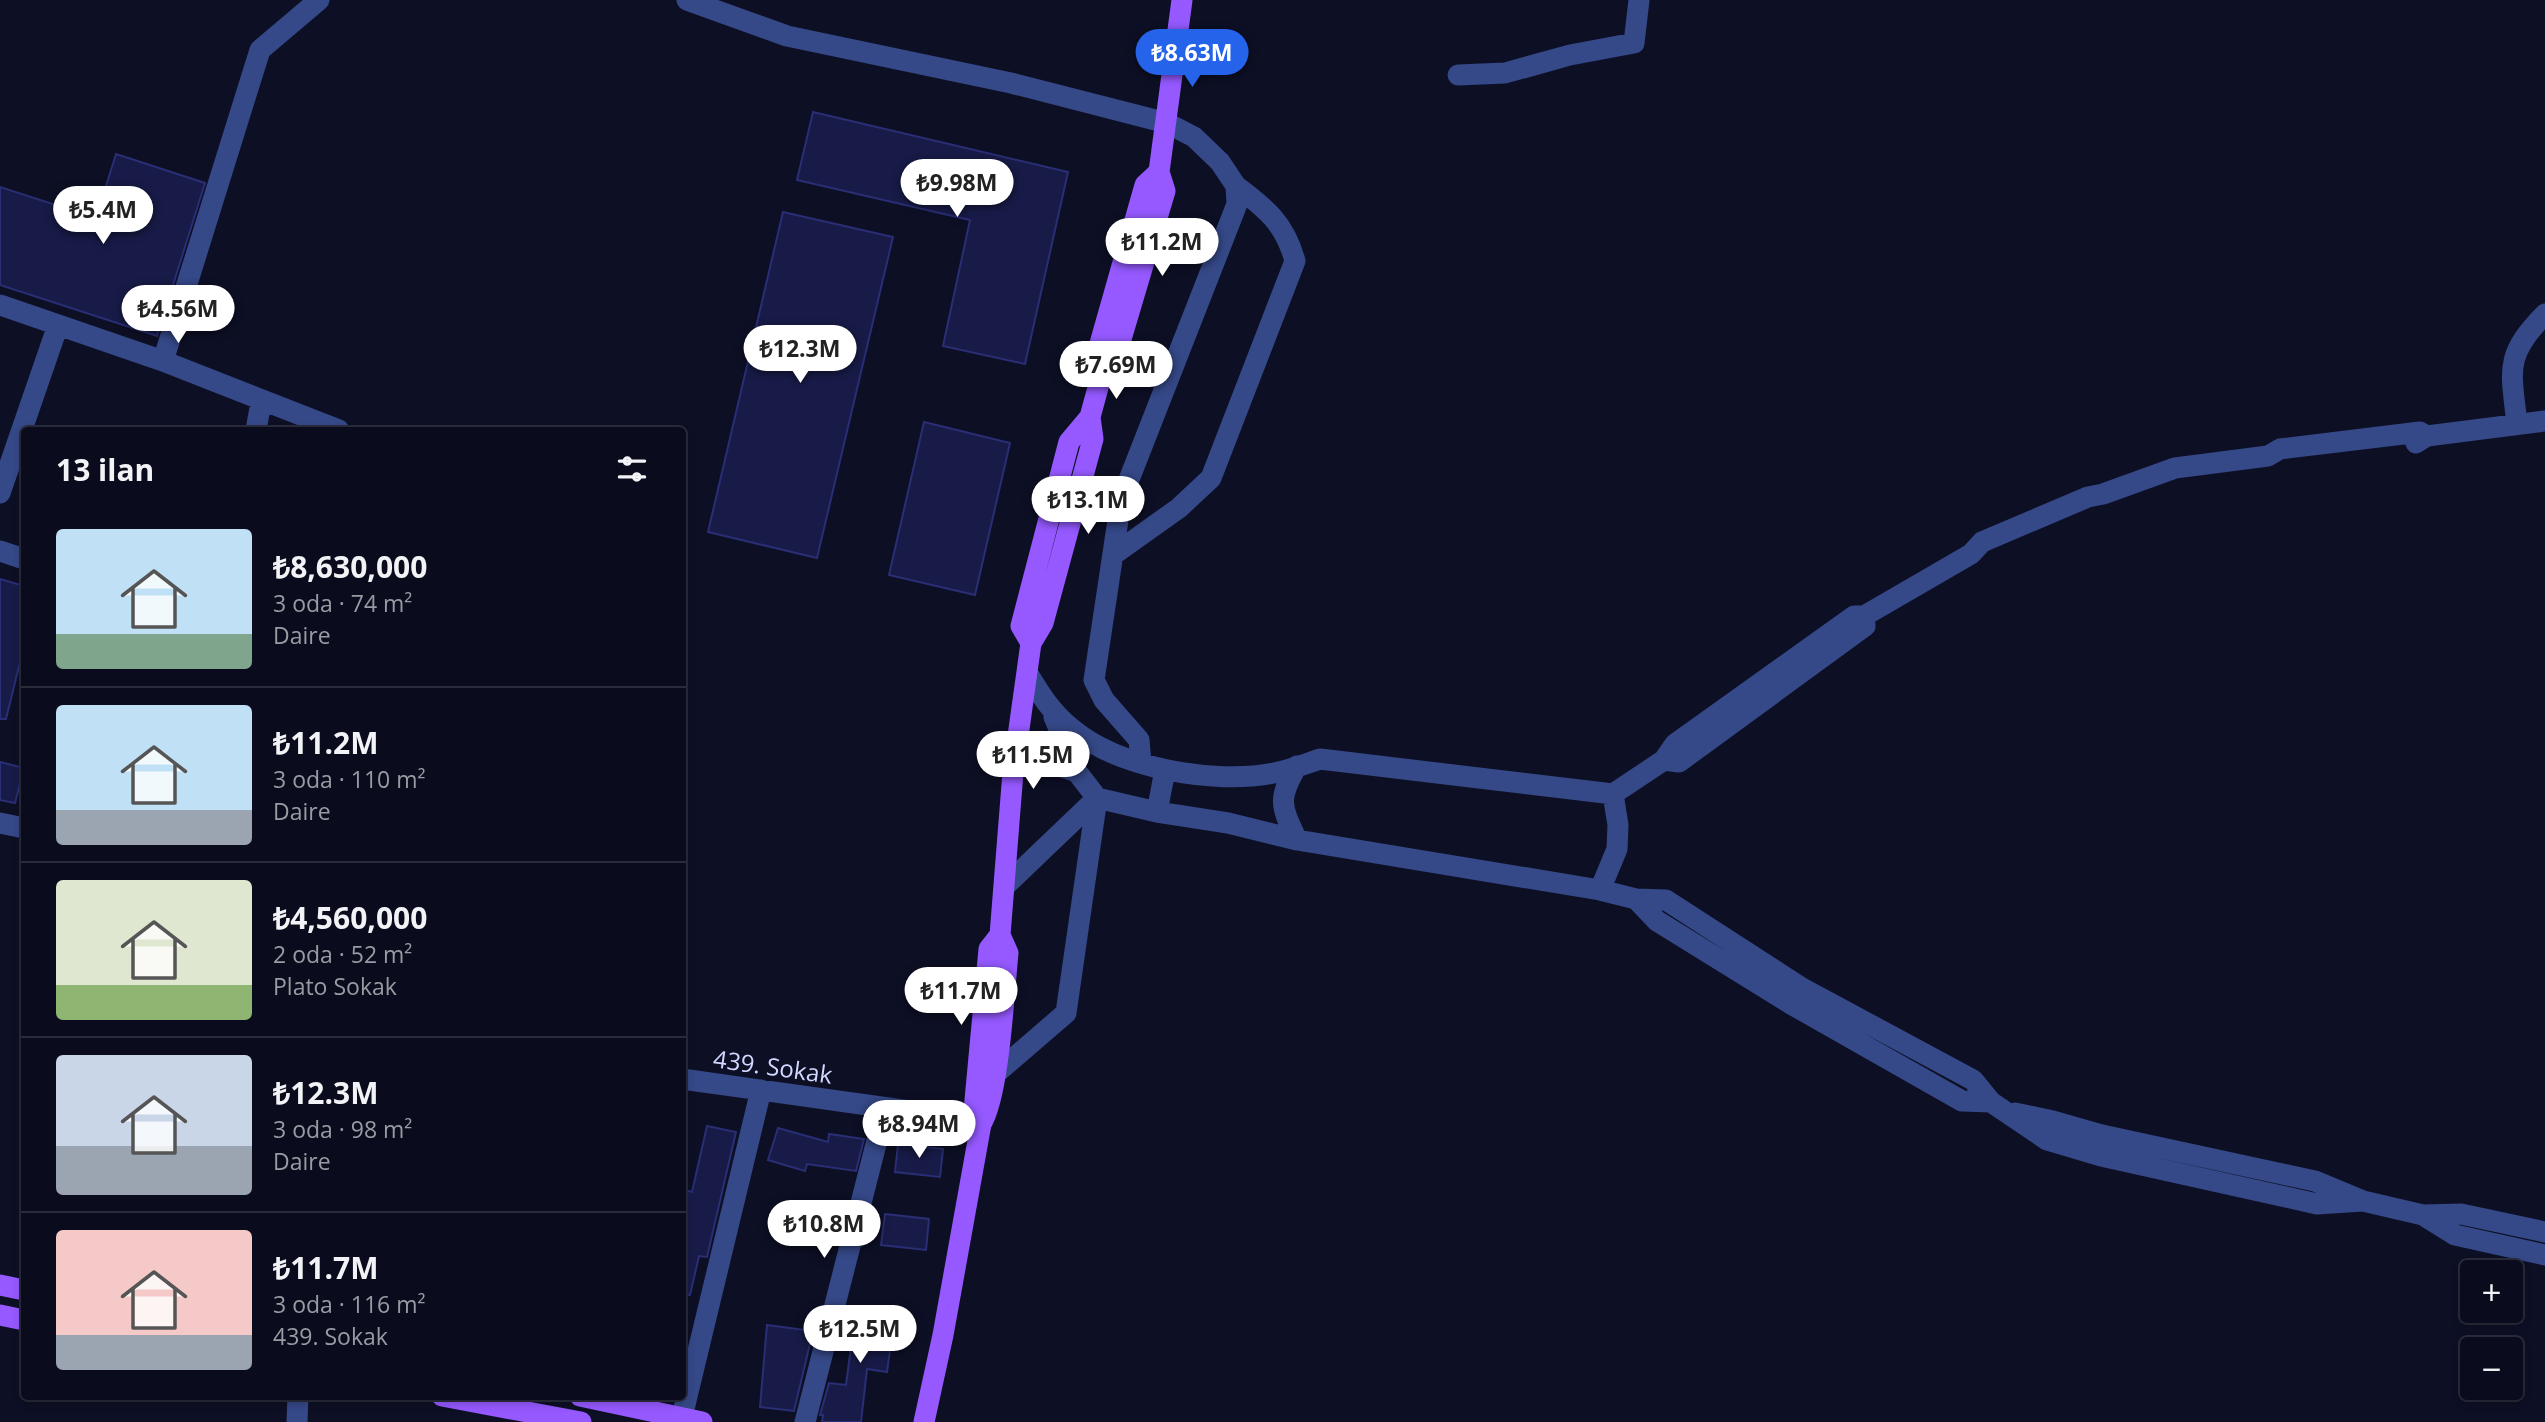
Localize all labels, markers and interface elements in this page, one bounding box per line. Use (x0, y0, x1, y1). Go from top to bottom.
pin: ₺8.63M (1135, 29, 1249, 89)
text: ₺8.63M (1152, 36, 1232, 68)
pin: ₺9.98M (900, 160, 1014, 219)
text: ₺9.98M (917, 166, 997, 198)
pin: ₺5.4M (54, 187, 152, 246)
text: ₺5.4M (69, 193, 137, 225)
pin: ₺11.2M (1105, 218, 1219, 278)
text: ₺11.2M (1122, 225, 1202, 257)
pin: ₺4.56M (121, 286, 235, 345)
text: ₺4.56M (138, 292, 218, 324)
pin: ₺12.3M (743, 326, 857, 385)
text: ₺12.3M (760, 332, 840, 364)
pin: ₺7.69M (1059, 342, 1173, 401)
text: ₺7.69M (1076, 348, 1156, 380)
text: 13 ilan (56, 449, 154, 490)
icon: filters (613, 450, 651, 488)
pin: ₺13.1M (1031, 476, 1145, 536)
text: ₺13.1M (1048, 483, 1128, 515)
text: ₺8,630,000 (273, 546, 427, 587)
icon: home (112, 557, 196, 641)
text: 3 oda · 74 m² (273, 587, 412, 619)
text: Daire (273, 619, 331, 651)
text: ₺11.2M (273, 722, 378, 763)
pin: ₺11.5M (976, 732, 1090, 791)
icon: home (112, 733, 196, 817)
text: ₺11.5M (993, 738, 1073, 770)
text: 3 oda · 110 m² (273, 763, 426, 795)
text: Daire (273, 795, 331, 827)
text: ₺4,560,000 (273, 897, 427, 938)
icon: home (112, 908, 196, 992)
text: 2 oda · 52 m² (273, 938, 412, 970)
pin: ₺11.7M (904, 968, 1018, 1027)
text: Plato Sokak (273, 970, 397, 1002)
text: ₺11.7M (921, 974, 1001, 1006)
street label: 439. Sokak (711, 1041, 835, 1091)
text: ₺12.3M (273, 1072, 378, 1113)
icon: home (112, 1083, 196, 1167)
pin: ₺8.94M (862, 1100, 976, 1160)
text: ₺8.94M (879, 1107, 959, 1139)
text: 3 oda · 98 m² (273, 1113, 412, 1145)
text: Daire (273, 1145, 331, 1177)
pin: ₺10.8M (767, 1200, 881, 1260)
text: ₺10.8M (784, 1207, 864, 1239)
text: ₺11.7M (273, 1247, 378, 1288)
icon: home (112, 1258, 196, 1342)
map controls (2460, 1260, 2523, 1400)
button: + (2460, 1260, 2523, 1323)
text: 3 oda · 116 m² (273, 1288, 426, 1320)
pin: ₺12.5M (803, 1306, 917, 1365)
text: ₺12.5M (820, 1312, 900, 1344)
text: 439. Sokak (273, 1320, 388, 1352)
button: − (2460, 1337, 2523, 1400)

